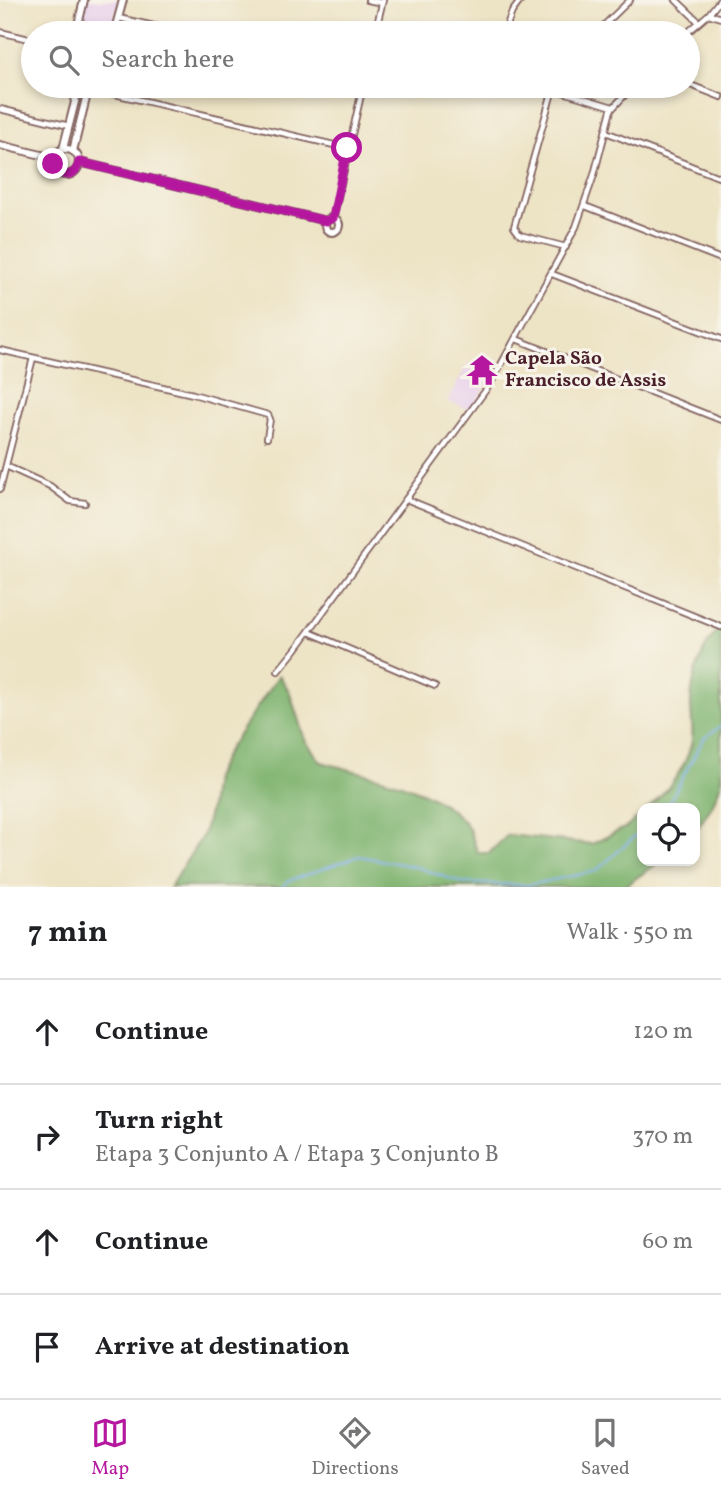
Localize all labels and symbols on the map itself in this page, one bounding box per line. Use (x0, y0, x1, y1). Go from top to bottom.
route start (331, 132, 362, 163)
route end (37, 148, 68, 179)
place label: Capela São Francisco de Assis (505, 346, 667, 394)
temple icon: Capela São Francisco de Assis (465, 353, 499, 387)

